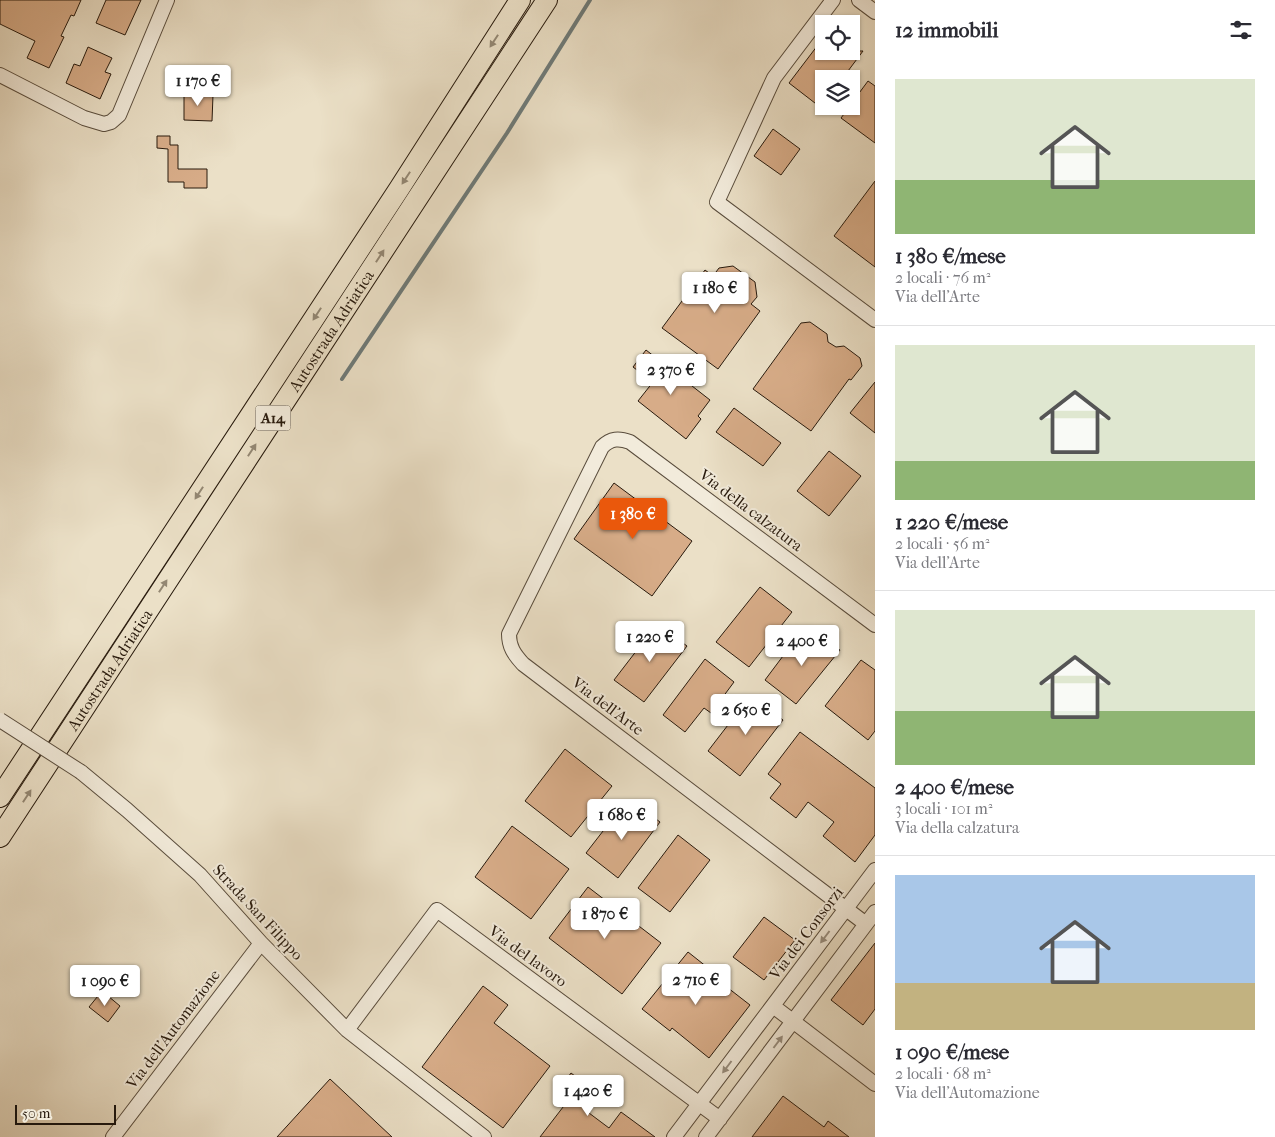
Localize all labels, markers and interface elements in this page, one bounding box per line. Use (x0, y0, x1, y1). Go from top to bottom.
map controls (815, 15, 860, 115)
button: locate (815, 15, 860, 60)
icon: filters (1227, 16, 1255, 44)
text: 12 immobili (895, 18, 999, 42)
one-way arrow (489, 34, 499, 48)
pin: 1 170 € (152, 64, 244, 107)
button: layers (815, 70, 860, 115)
text: 1 170 € (176, 71, 220, 90)
icon: home (1030, 112, 1120, 202)
one-way arrow (401, 171, 411, 184)
text: 1 380 €/mese (895, 244, 1006, 268)
one-way arrow (375, 250, 385, 263)
street label: Autostrada Adriatica (284, 266, 378, 396)
text: 2 locali · 76 m² (895, 268, 990, 287)
pin: 1 180 € (669, 272, 761, 314)
text: 1 180 € (693, 278, 737, 297)
text: Via dell'Arte (895, 287, 980, 306)
one-way arrow (312, 307, 322, 320)
pin: 2 370 € (625, 354, 717, 396)
text: 2 370 € (647, 360, 695, 379)
icon: home (1030, 377, 1120, 467)
road number: A14 (256, 406, 290, 430)
one-way arrow (247, 444, 257, 457)
street label: Via della calzatura (695, 464, 807, 555)
one-way arrow (194, 487, 204, 500)
pin: 1 380 € (587, 498, 679, 540)
text: 1 380 € (610, 504, 656, 523)
text: 1 220 €/mese (895, 510, 1008, 534)
text: 2 locali · 56 m² (895, 534, 990, 553)
text: Via dell'Arte (895, 553, 980, 572)
one-way arrow (158, 580, 168, 593)
street label: Autostrada Adriatica (62, 605, 156, 735)
pin: 1 220 € (604, 620, 696, 663)
pin: 2 400 € (756, 624, 848, 667)
text: 1 220 € (626, 627, 674, 646)
text: 2 400 € (776, 631, 828, 650)
icon: home (1030, 642, 1120, 732)
street label: Via dell'Arte (568, 672, 648, 739)
pin: 2 650 € (700, 694, 792, 736)
text: 2 650 € (722, 700, 770, 719)
text: 2 400 €/mese (895, 775, 1014, 799)
one-way arrow (22, 789, 32, 803)
pin: 1 680 € (576, 798, 668, 841)
text: 3 locali · 101 m² (895, 799, 992, 818)
text: 1 680 € (598, 805, 646, 824)
text: Via della calzatura (895, 818, 1020, 837)
street label: Strada San Filippo (209, 860, 307, 964)
street label: Via dei Consorzi (764, 883, 847, 984)
pin: 1 870 € (559, 898, 651, 940)
text: 1 870 € (582, 904, 628, 923)
icon: home (1030, 907, 1120, 997)
street label: Via del lavoro (484, 921, 571, 991)
one-way arrow (819, 930, 830, 943)
pin: 1 090 € (59, 964, 151, 1007)
pin: 2 710 € (650, 964, 742, 1006)
street label: Via dell'Automazione (121, 966, 224, 1093)
text: 2 710 € (673, 970, 719, 989)
text: 1 090 € (81, 971, 129, 990)
one-way arrow (772, 1036, 783, 1049)
text: 1 090 €/mese (895, 1040, 1009, 1064)
one-way arrow (721, 1060, 732, 1073)
text: 2 locali · 68 m² (895, 1064, 991, 1083)
pin: 1 420 € (542, 1074, 634, 1117)
text: 1 420 € (564, 1081, 612, 1100)
text: Via dell'Automazione (895, 1083, 1040, 1102)
scale bar (15, 1102, 116, 1125)
text: 50 m (22, 1105, 50, 1122)

